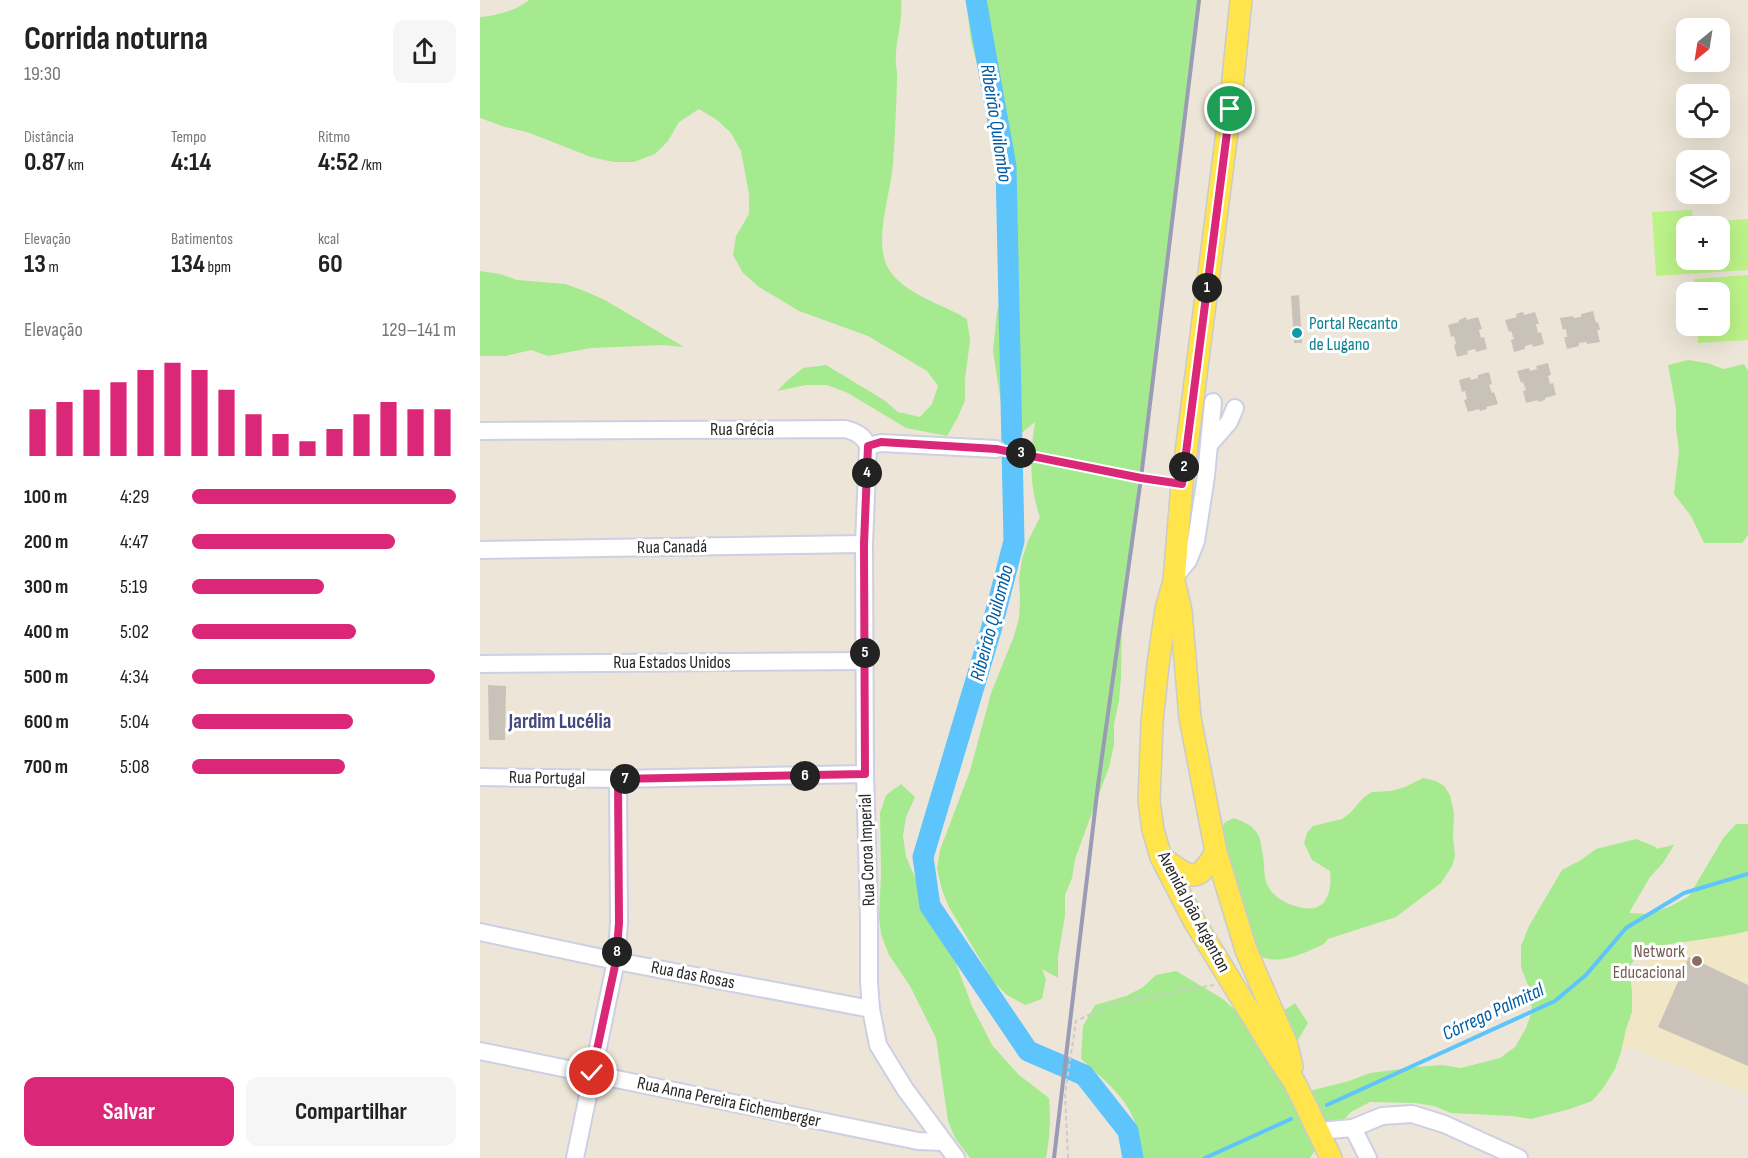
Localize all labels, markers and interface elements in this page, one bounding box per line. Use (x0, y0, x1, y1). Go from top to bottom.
north arrow (1676, 18, 1730, 72)
map controls (1676, 18, 1730, 336)
text: Corrida noturna (24, 19, 208, 59)
button: share (393, 20, 456, 83)
text: 19:30 (24, 62, 61, 86)
water label: Ribeirão Quilombo (975, 62, 1017, 184)
pin (1204, 83, 1255, 134)
button: locate (1676, 84, 1730, 138)
icon: arrive (1213, 92, 1246, 125)
text: Distância (24, 128, 74, 147)
text: Tempo (171, 128, 206, 147)
text: Ritmo (318, 128, 350, 147)
text: 0.87 (24, 147, 65, 178)
text: 4:14 (171, 147, 211, 178)
text: 4:52 (318, 147, 359, 178)
button: layers (1676, 150, 1730, 204)
text: km (65, 156, 84, 175)
text: /km (359, 156, 382, 175)
button: + (1676, 216, 1730, 270)
text: Elevação (24, 230, 71, 249)
text: Batimentos (171, 230, 233, 249)
text: kcal (318, 230, 339, 249)
text: 13 (24, 249, 46, 280)
text: 134 (171, 249, 205, 280)
text: 60 (318, 249, 343, 280)
text: m (46, 258, 59, 277)
text: bpm (205, 258, 231, 277)
pin: 1 (1192, 273, 1222, 303)
text: 1 (1204, 278, 1210, 297)
button: − (1676, 282, 1730, 336)
place label: Portal Recanto de Lugano (1309, 313, 1398, 355)
text: Elevação (24, 318, 83, 342)
text: 129–141 m (382, 318, 456, 342)
marker: Portal Recanto de Lugano (1290, 326, 1304, 340)
street label: Rua Grécia (710, 419, 774, 440)
pin: 3 (1006, 438, 1036, 468)
text: 3 (1017, 443, 1025, 462)
pin: 2 (1169, 452, 1199, 482)
text: 2 (1180, 457, 1188, 476)
pin: 4 (852, 458, 882, 488)
text: 4 (863, 463, 871, 482)
text: 100 m (24, 485, 67, 509)
text: 4:29 (120, 485, 149, 509)
text: 200 m (24, 530, 68, 554)
text: 4:47 (120, 530, 148, 554)
street label: Rua Canadá (637, 536, 707, 558)
water label: Ribeirão Quilombo (965, 562, 1019, 684)
text: 300 m (24, 575, 68, 599)
text: 5:19 (120, 575, 148, 599)
text: 400 m (24, 620, 69, 644)
text: 5:02 (120, 620, 149, 644)
pin: 5 (850, 638, 880, 668)
text: 5 (861, 643, 869, 662)
street label: Rua Estados Unidos (613, 652, 731, 673)
text: 500 m (24, 665, 68, 689)
text: 4:34 (120, 665, 149, 689)
district label: Jardim Lucélia (508, 709, 611, 734)
text: 600 m (24, 710, 69, 734)
text: 5:04 (120, 710, 149, 734)
text: 700 m (24, 755, 68, 779)
text: 5:08 (120, 755, 149, 779)
pin: 6 (790, 761, 820, 791)
pin: 7 (610, 764, 640, 794)
text: 6 (801, 766, 809, 785)
street label: Rua Portugal (509, 767, 585, 789)
text: 7 (622, 769, 628, 788)
street label: Rua Coroa Imperial (855, 793, 879, 907)
street label: Avenida João Argenton (1153, 847, 1235, 976)
pin: 8 (602, 937, 632, 967)
place label: Network Educacional (1613, 941, 1685, 983)
text: 8 (613, 942, 621, 961)
marker: Network Educacional (1690, 954, 1704, 968)
street label: Rua das Rosas (649, 957, 737, 993)
water label: Córrego Palmital (1438, 977, 1549, 1046)
pin (566, 1047, 617, 1098)
icon: check (575, 1056, 608, 1089)
street label: Rua Anna Pereira Eichemberger (635, 1072, 823, 1132)
button: Salvar (24, 1077, 234, 1146)
button: Compartilhar (246, 1077, 456, 1146)

